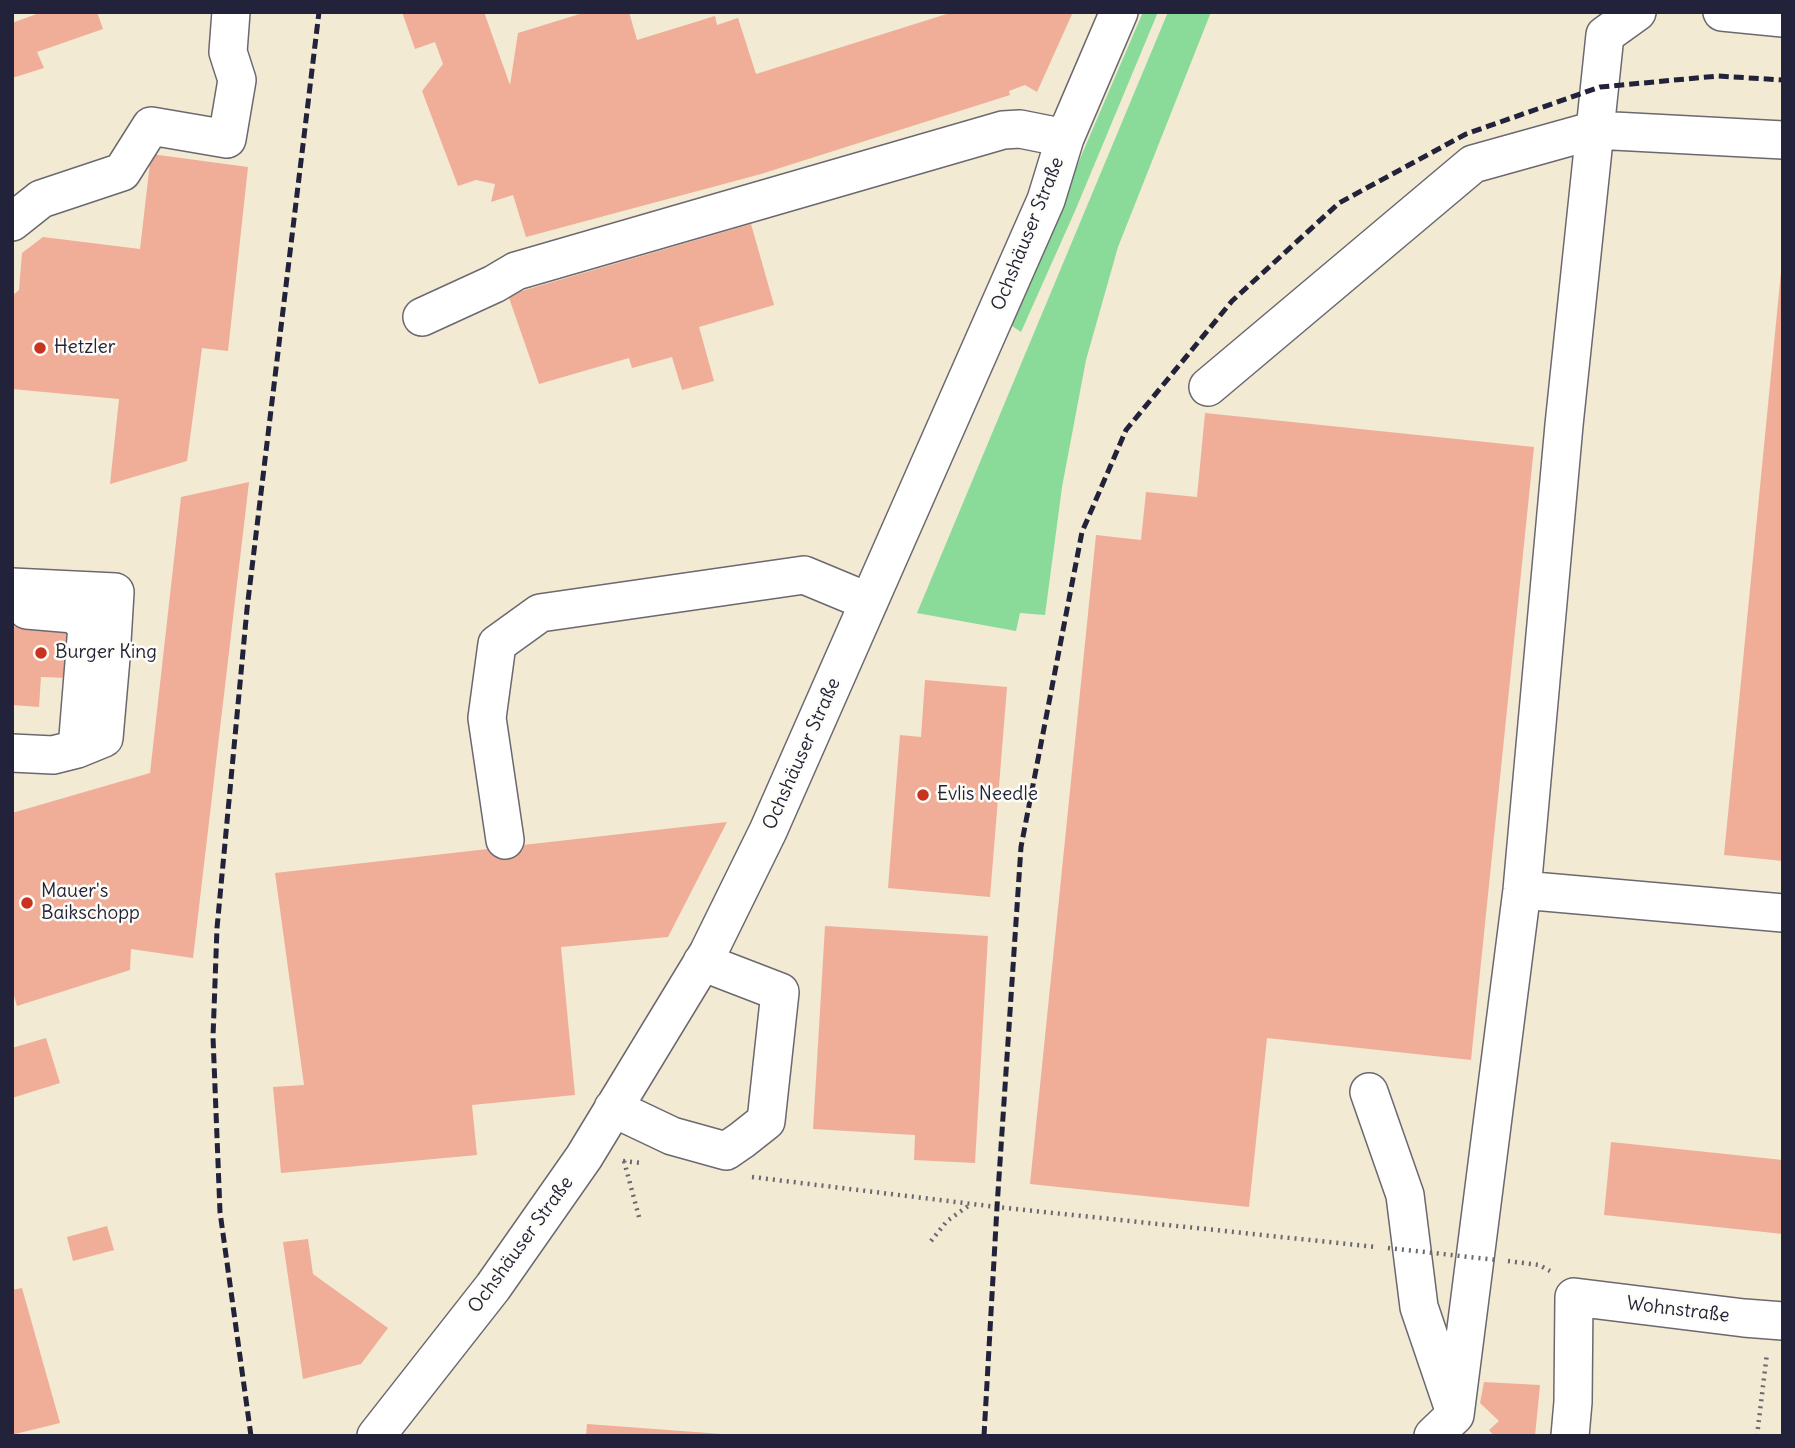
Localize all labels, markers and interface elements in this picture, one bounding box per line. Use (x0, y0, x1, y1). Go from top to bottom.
street label: Ochshäuser Straße (987, 154, 1069, 314)
place label: Hetzler (54, 337, 115, 359)
marker: Hetzler (32, 340, 48, 356)
place label: Burger King (55, 642, 157, 664)
marker: Burger King (33, 645, 49, 661)
street label: Ochshäuser Straße (758, 675, 846, 833)
place label: Evlis Needle (937, 784, 1038, 806)
marker: Evlis Needle (915, 787, 931, 803)
place label: Mauer's Baikschopp (41, 881, 140, 925)
marker: Mauer's Baikschopp (19, 895, 35, 911)
street label: Ochshäuser Straße (464, 1172, 578, 1318)
street label: Wohnstraße (1625, 1292, 1731, 1328)

